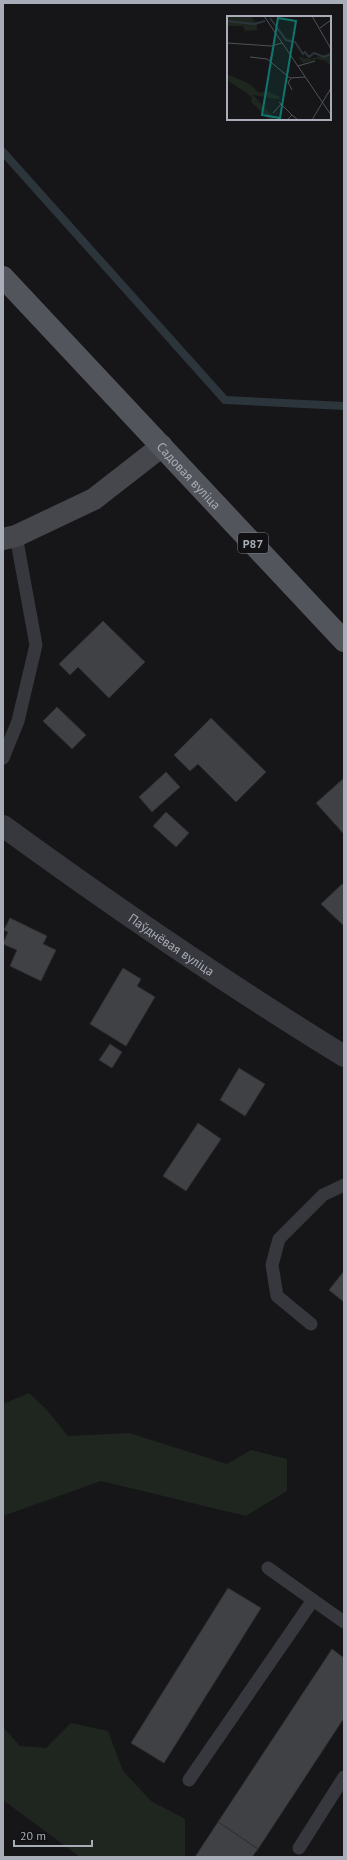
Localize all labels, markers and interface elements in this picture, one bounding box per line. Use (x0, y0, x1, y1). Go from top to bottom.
inset map (227, 16, 331, 120)
street label: Садовая вуліца (153, 438, 225, 513)
road number: Р87 (238, 533, 268, 553)
street label: Паўднёвая вуліца (125, 909, 218, 979)
scale bar (14, 1822, 92, 1848)
text: 20 m (20, 1828, 46, 1843)

